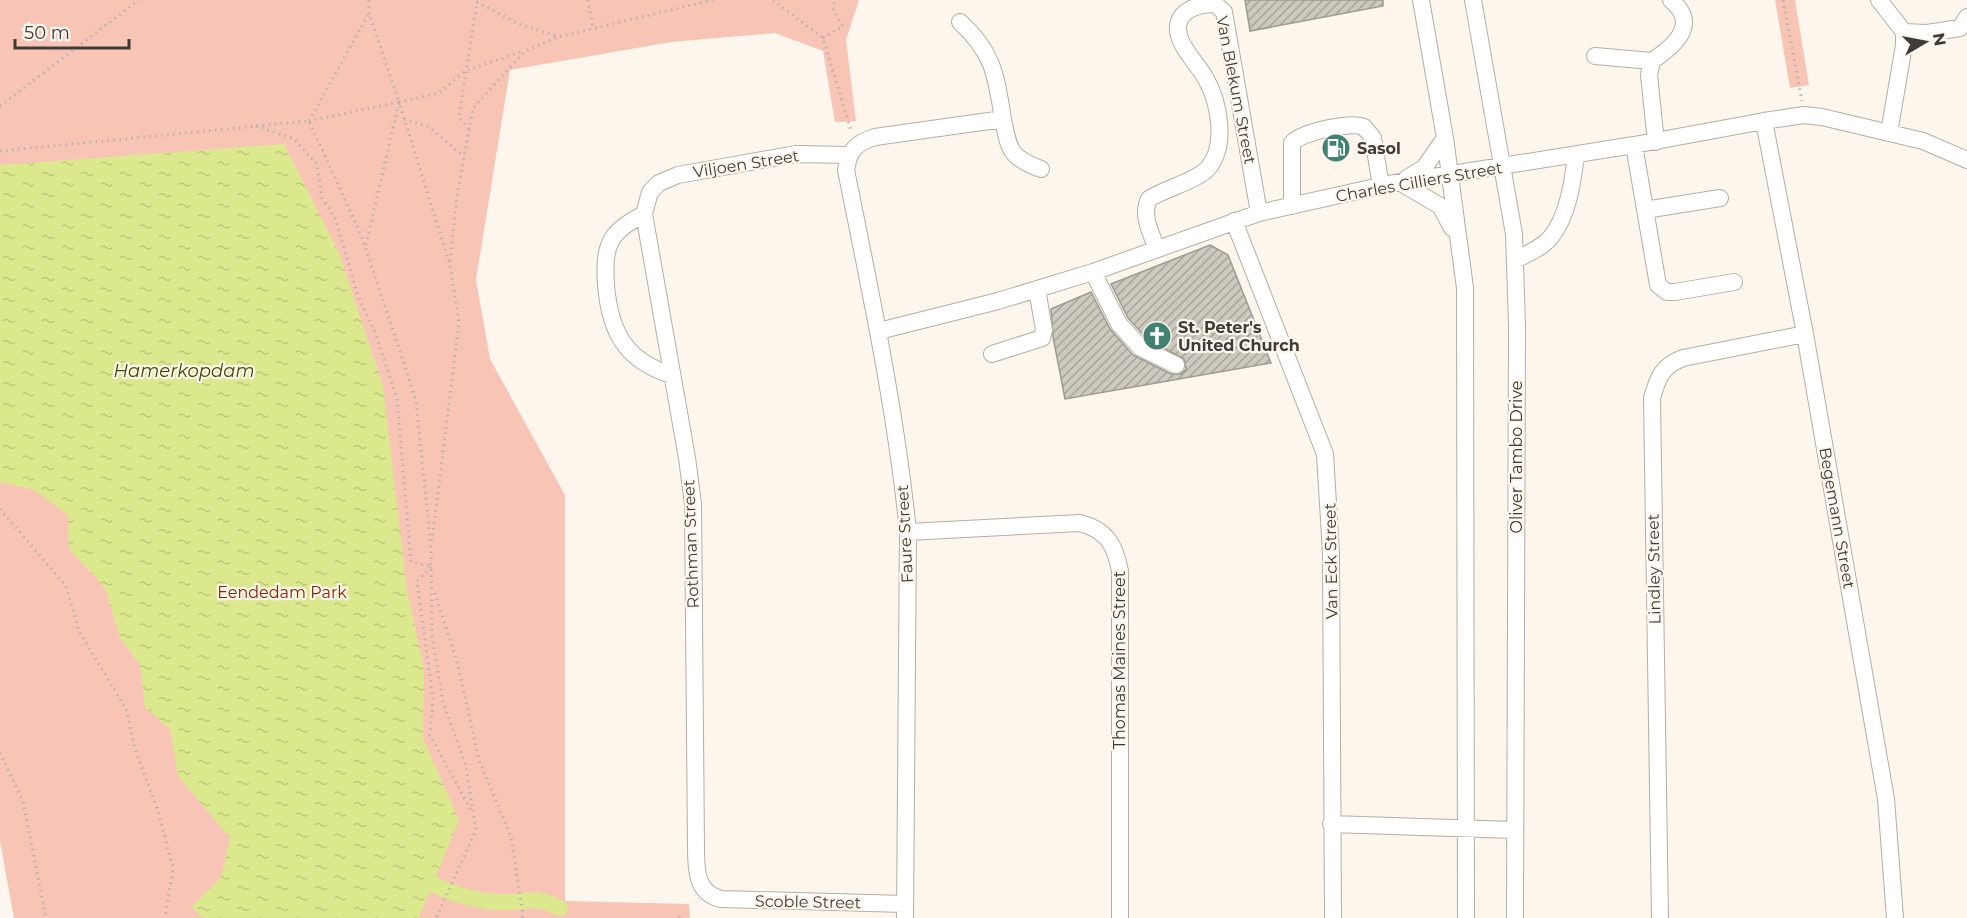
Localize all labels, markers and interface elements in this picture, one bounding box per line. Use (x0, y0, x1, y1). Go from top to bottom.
scale bar (15, 12, 129, 50)
north arrow (1895, 12, 1955, 72)
street label: Van Blekum Street (1212, 14, 1260, 166)
text: 50 m (24, 22, 70, 44)
text: N (1929, 31, 1950, 48)
fuel station icon: Sasol (1320, 132, 1352, 164)
place label: Sasol (1357, 139, 1401, 158)
street label: Viljoen Street (692, 146, 801, 182)
street label: Charles Cilliers Street (1334, 158, 1504, 206)
place label: St. Peter's United Church (1178, 318, 1300, 355)
church icon: St. Peter's United Church (1141, 320, 1173, 352)
water label: Hamerkopdam (113, 360, 255, 382)
street label: Oliver Tambo Drive (1507, 381, 1526, 533)
street label: Begemann Street (1815, 446, 1859, 591)
street label: Rothman Street (679, 479, 703, 609)
street label: Faure Street (893, 484, 917, 584)
street label: Van Eck Street (1320, 502, 1342, 619)
street label: Lindley Street (1644, 513, 1664, 624)
street label: Thomas Maines Street (1110, 570, 1129, 749)
park label: Eendedam Park (217, 583, 347, 602)
street label: Scoble Street (755, 892, 862, 912)

